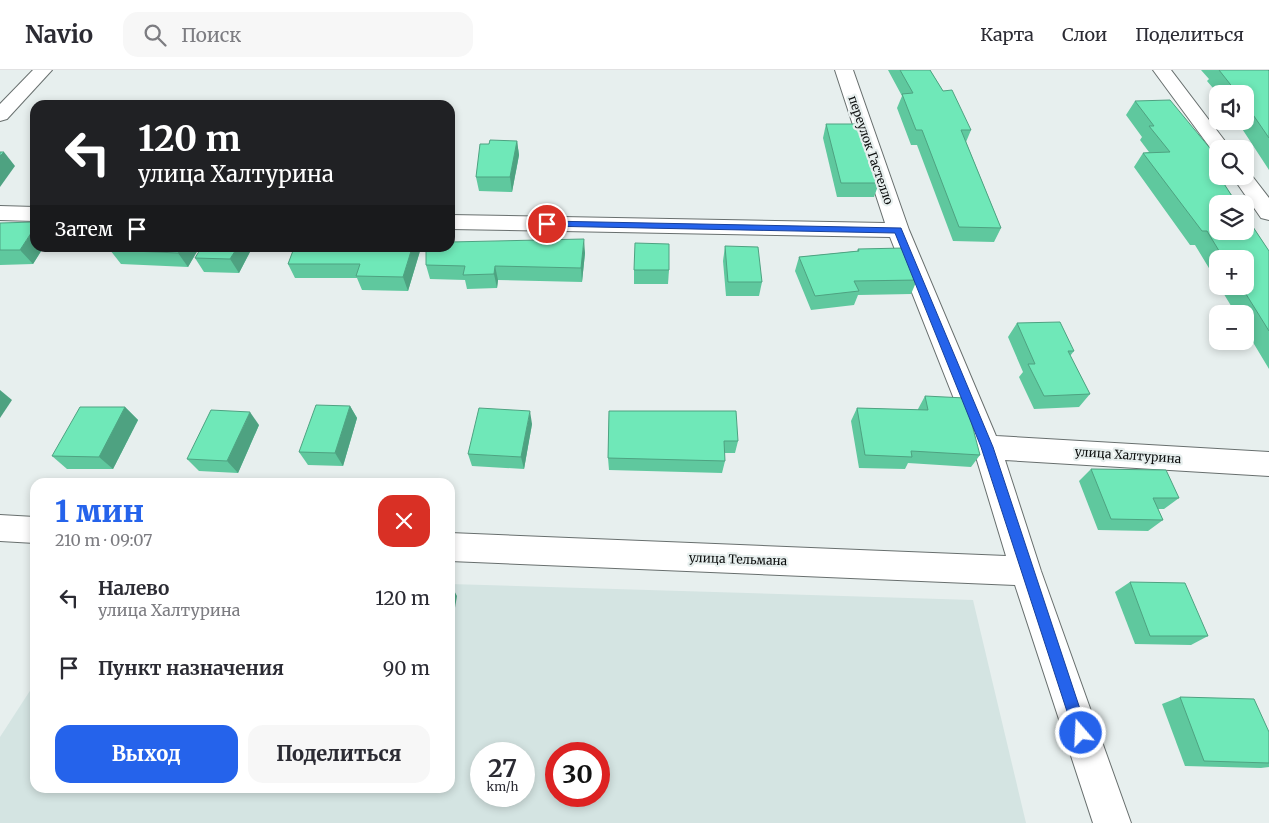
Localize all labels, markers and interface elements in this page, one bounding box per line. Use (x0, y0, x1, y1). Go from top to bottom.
search box (123, 12, 473, 57)
text: Navio (25, 19, 93, 50)
icon: search (141, 21, 169, 49)
text: Поиск (181, 23, 241, 47)
text: Карта (980, 23, 1034, 46)
text: Слои (1062, 23, 1107, 46)
text: Поделиться (1135, 23, 1244, 46)
map controls (1209, 85, 1254, 350)
button: sound (1209, 85, 1254, 130)
street label: переулок Гастелло (845, 94, 897, 206)
text: 120 m (138, 117, 241, 161)
icon: left (55, 120, 120, 185)
button: search (1209, 140, 1254, 185)
text: улица Халтурина (138, 160, 334, 188)
button: layers (1209, 195, 1254, 240)
pin (526, 203, 568, 245)
icon: arrive (533, 210, 561, 238)
icon: arrive (123, 215, 151, 243)
text: Затем (55, 217, 113, 241)
button: + (1209, 250, 1254, 295)
button: − (1209, 305, 1254, 350)
street label: улица Халтурина (1074, 444, 1182, 466)
text: 1 мин (55, 492, 144, 530)
button: close (378, 495, 430, 547)
text: 210 m · 09:07 (55, 530, 152, 550)
street label: улица Тельмана (689, 550, 788, 568)
text: Налево (98, 576, 169, 600)
icon: left (55, 584, 83, 612)
text: 120 m (375, 586, 430, 610)
text: улица Халтурина (98, 600, 240, 620)
icon: arrive (55, 654, 83, 682)
text: Пункт назначения (98, 656, 284, 680)
text: 90 m (383, 656, 430, 680)
position arrow (1054, 706, 1106, 758)
button: Выход (55, 725, 238, 783)
button: Поделиться (248, 725, 430, 783)
speed limit sign: 30 (545, 742, 610, 807)
text: 27 (488, 752, 517, 784)
text: km/h (487, 779, 518, 794)

